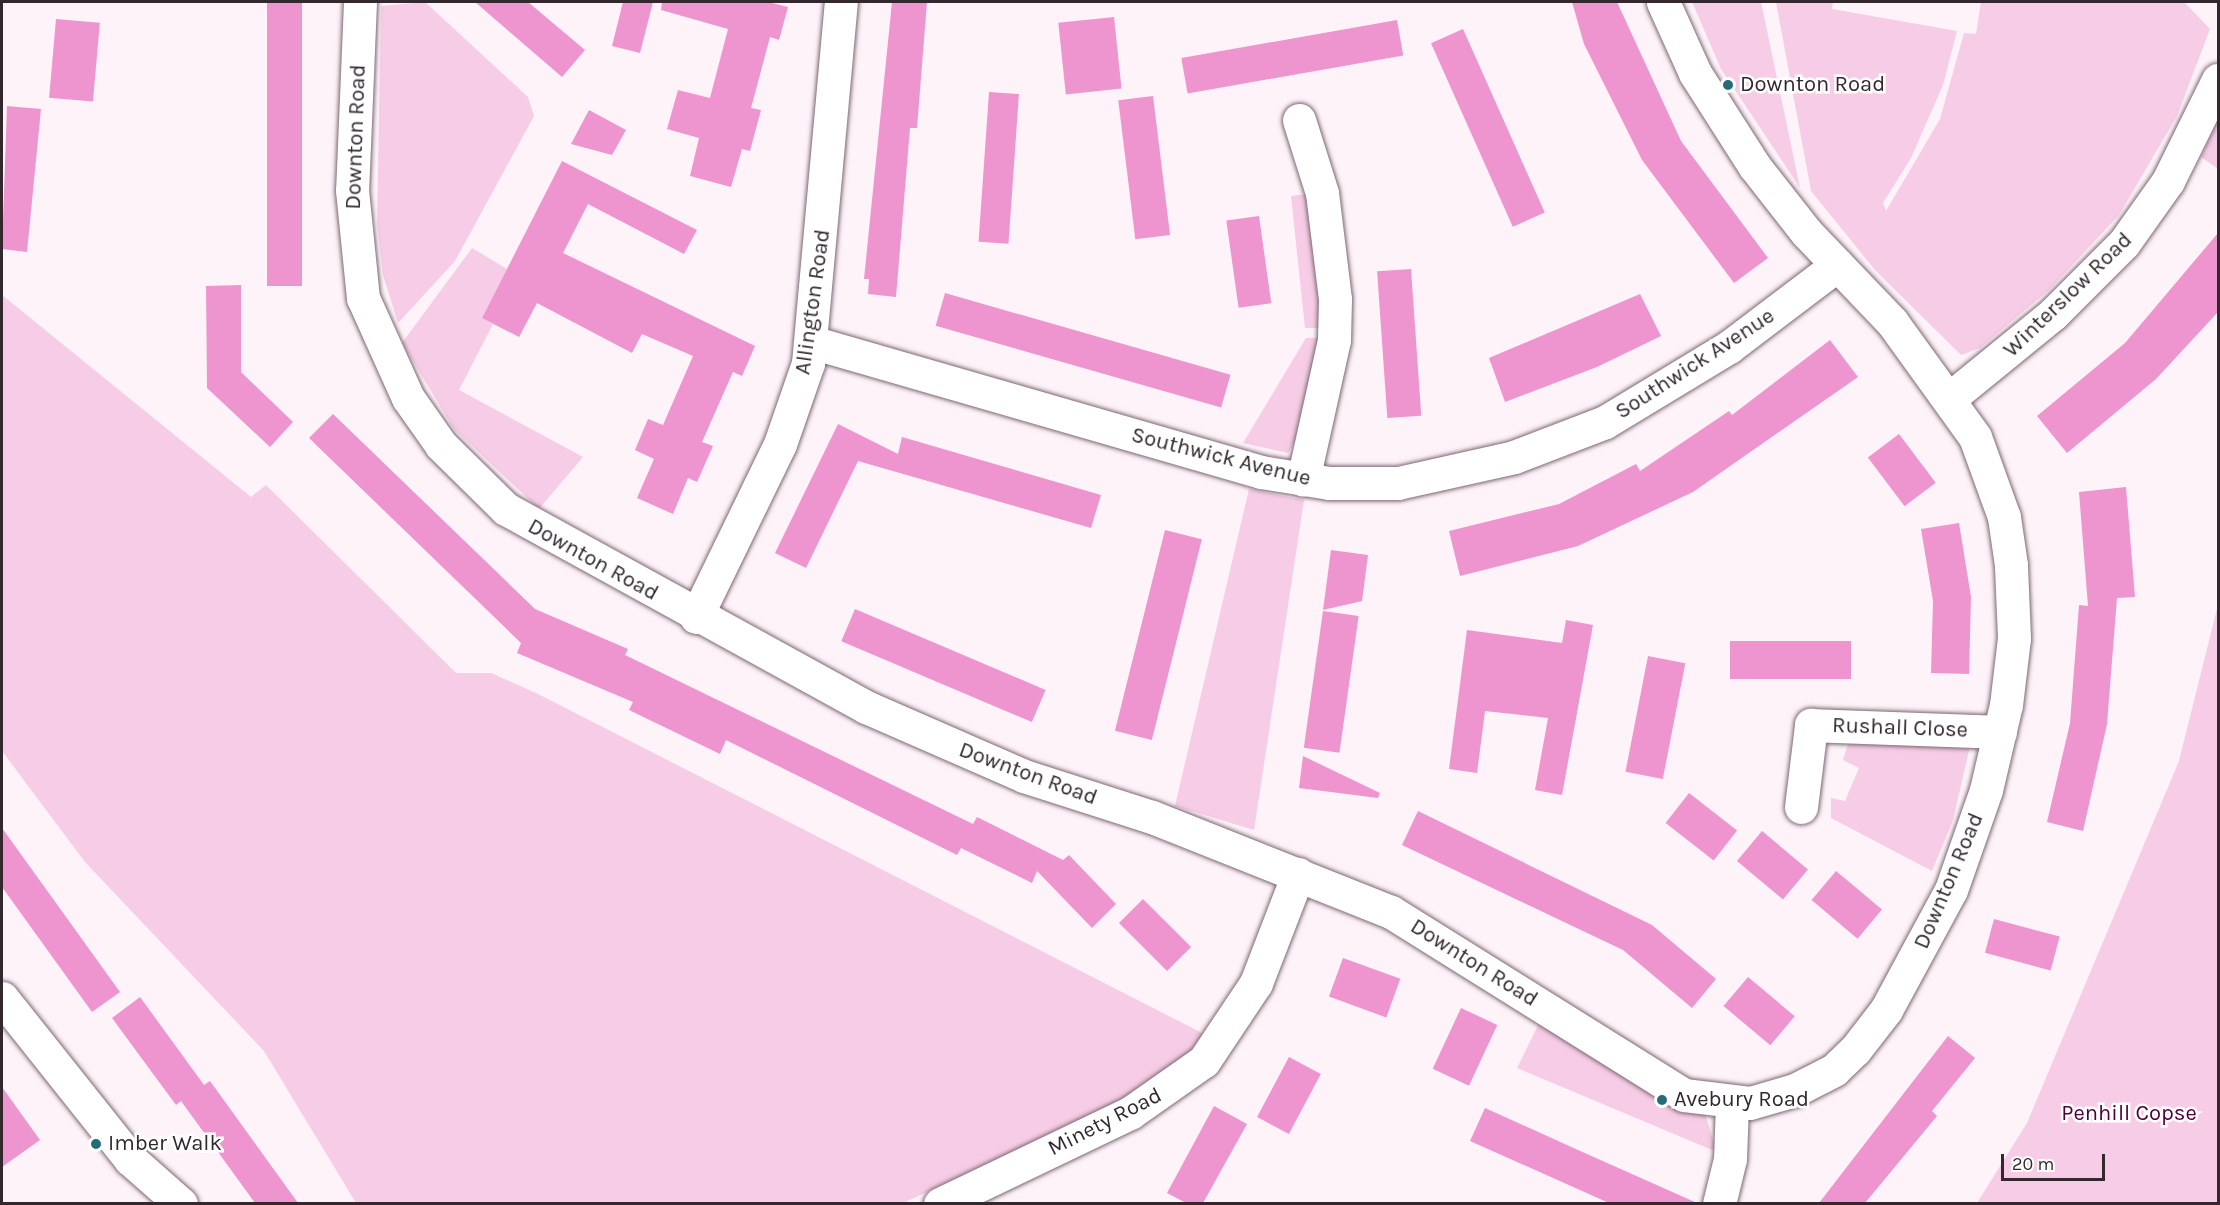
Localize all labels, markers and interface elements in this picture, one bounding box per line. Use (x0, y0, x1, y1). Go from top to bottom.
street label: Downton Road (340, 64, 372, 210)
place label: Downton Road (1740, 72, 1885, 98)
marker: Downton Road (1721, 78, 1735, 92)
street label: Winterslow Road (1998, 227, 2138, 363)
street label: Allington Road (790, 228, 836, 376)
street label: Southwick Avenue (1611, 303, 1779, 425)
street label: Southwick Avenue (1129, 422, 1313, 492)
street label: Downton Road (523, 513, 663, 607)
street label: Rushall Close (1832, 712, 1968, 744)
street label: Downton Road (955, 737, 1101, 811)
street label: Downton Road (1908, 809, 1990, 953)
street label: Downton Road (1405, 913, 1543, 1013)
street label: Minety Road (1044, 1082, 1166, 1162)
place label: Avebury Road (1674, 1087, 1809, 1113)
marker: Avebury Road (1655, 1093, 1669, 1107)
park label: Penhill Copse (2061, 1101, 2197, 1127)
place label: Imber Walk (108, 1131, 222, 1157)
marker: Imber Walk (89, 1137, 103, 1151)
scale bar (2004, 1142, 2108, 1180)
text: 20 m (2012, 1153, 2054, 1175)

